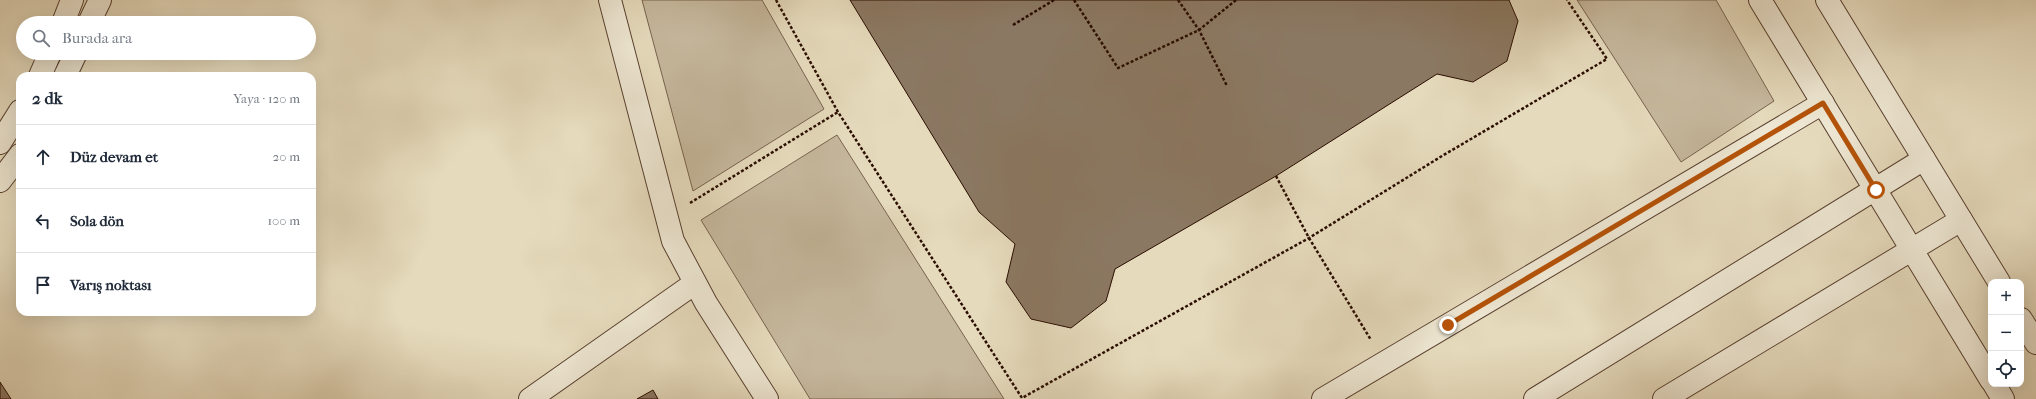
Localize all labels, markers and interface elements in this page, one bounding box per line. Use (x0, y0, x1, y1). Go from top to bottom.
search box (16, 16, 316, 60)
icon: search (30, 27, 52, 49)
text: Burada ara (62, 29, 132, 47)
text: 2 dk (32, 88, 62, 108)
text: Yaya · 120 m (233, 91, 300, 106)
icon: ahead (32, 146, 54, 168)
text: Düz devam et (70, 148, 158, 166)
text: 20 m (273, 149, 300, 164)
route start (1867, 181, 1885, 199)
icon: left (32, 210, 54, 232)
text: Sola dön (70, 212, 124, 230)
text: 100 m (267, 213, 300, 228)
icon: arrive (32, 274, 54, 296)
text: Varış noktası (70, 276, 151, 294)
map controls (1988, 279, 2024, 387)
button: + (1988, 279, 2024, 315)
button: − (1988, 315, 2024, 351)
route end (1439, 316, 1457, 334)
button: locate (1988, 351, 2024, 387)

